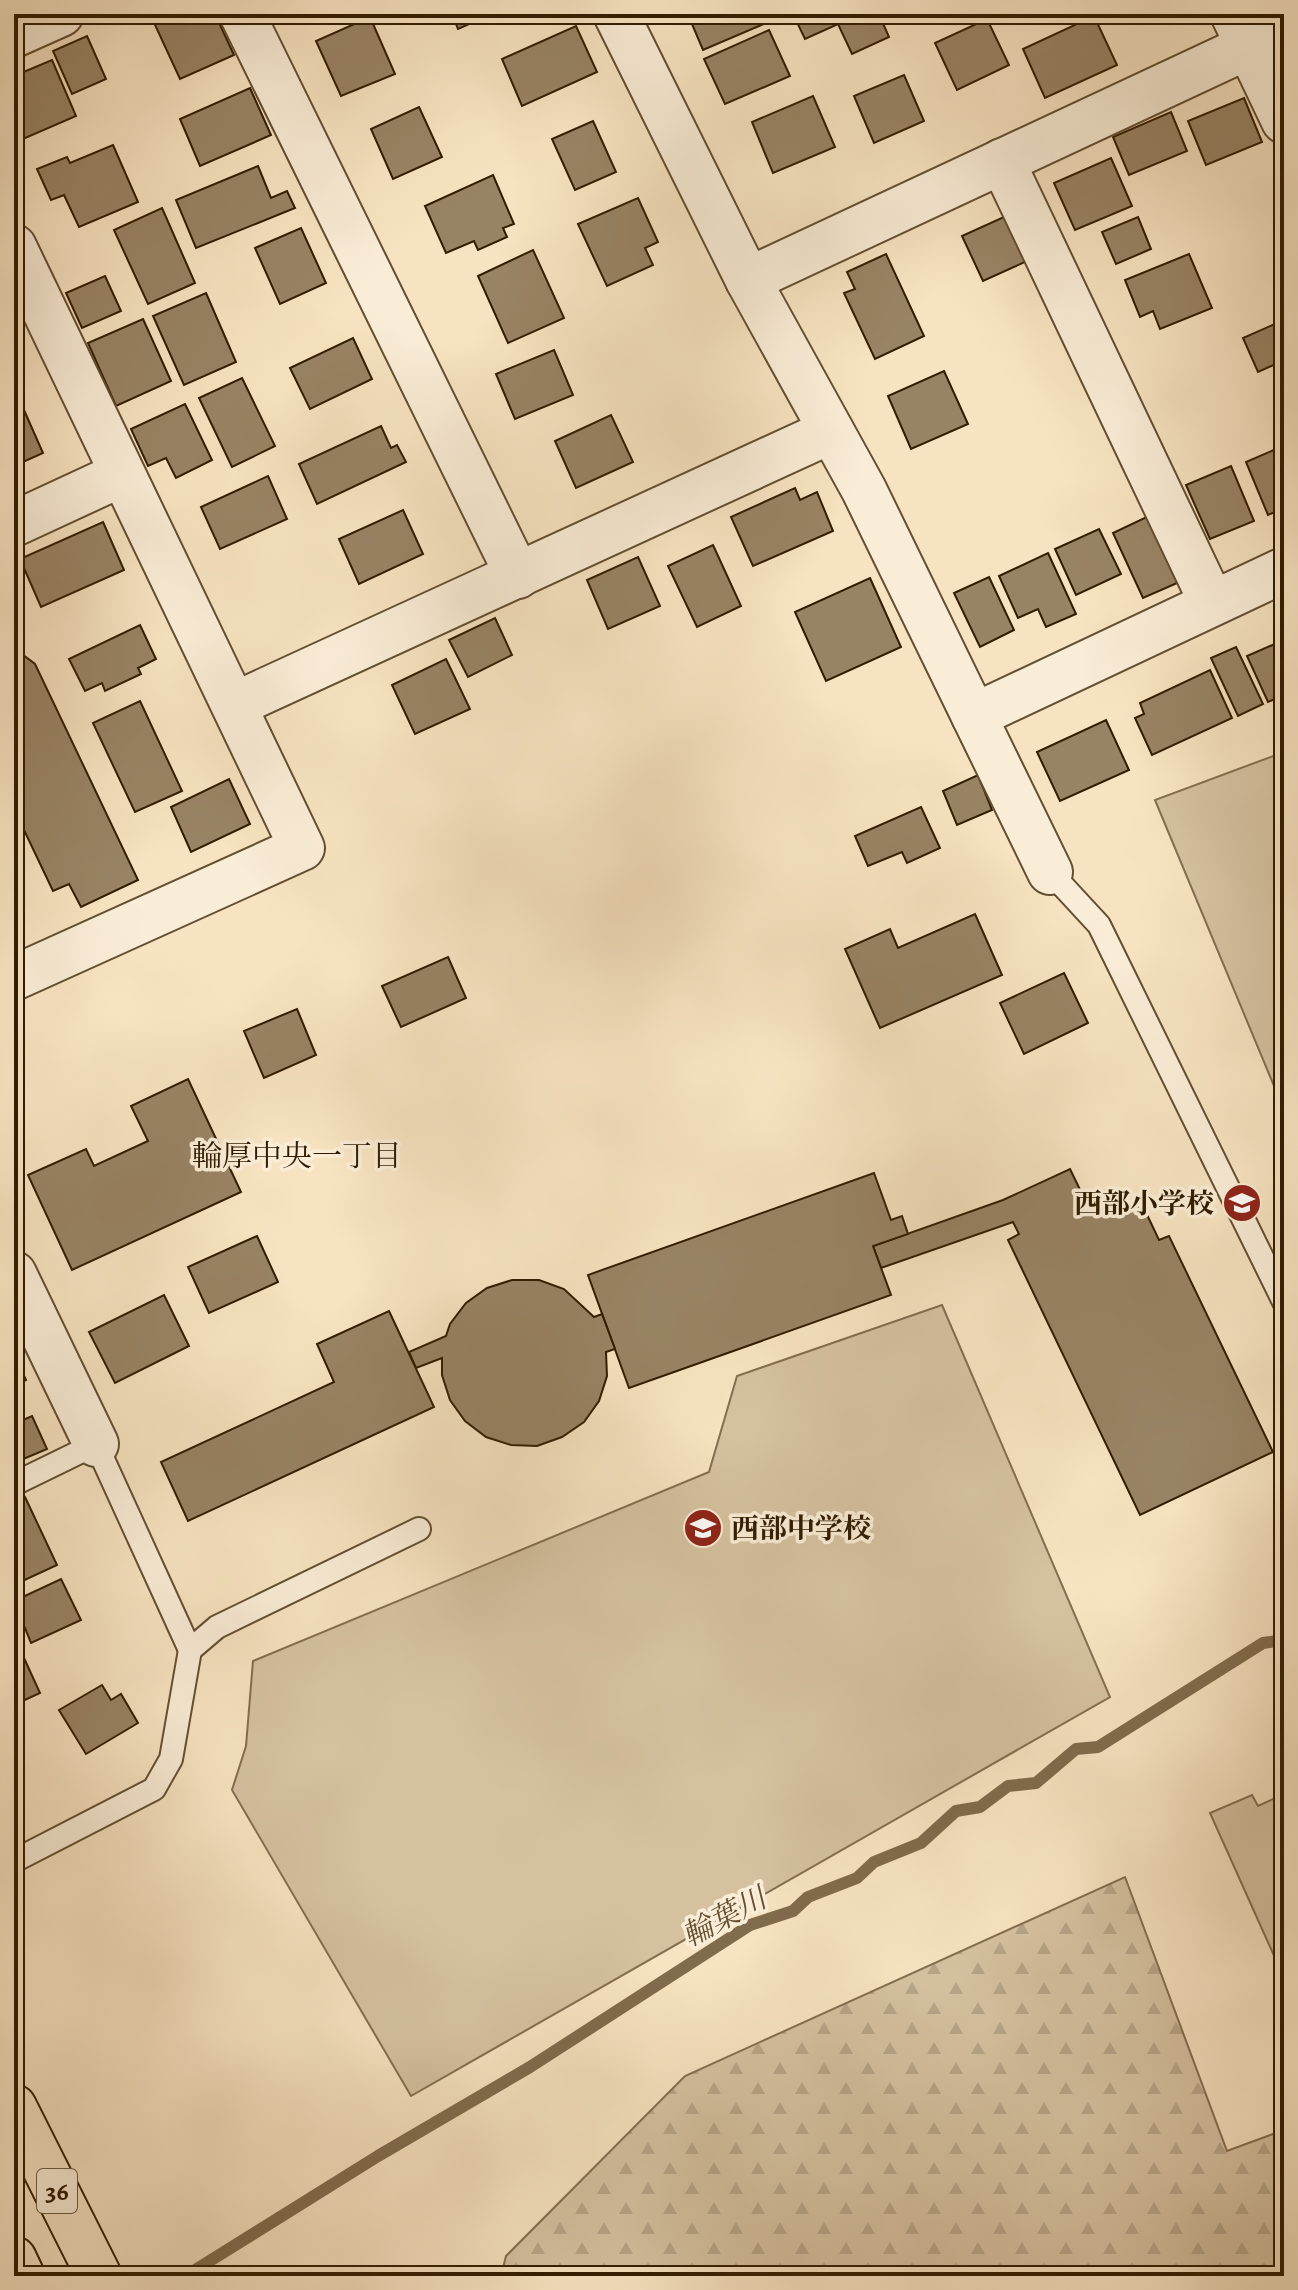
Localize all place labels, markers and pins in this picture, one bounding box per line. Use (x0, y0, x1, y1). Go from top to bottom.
school or university icon: 西部小学校 (1221, 1182, 1263, 1224)
place label: 西部小学校 (1074, 1185, 1214, 1223)
school or university icon: 西部中学校 (682, 1507, 724, 1549)
place label: 西部中学校 (731, 1510, 871, 1548)

